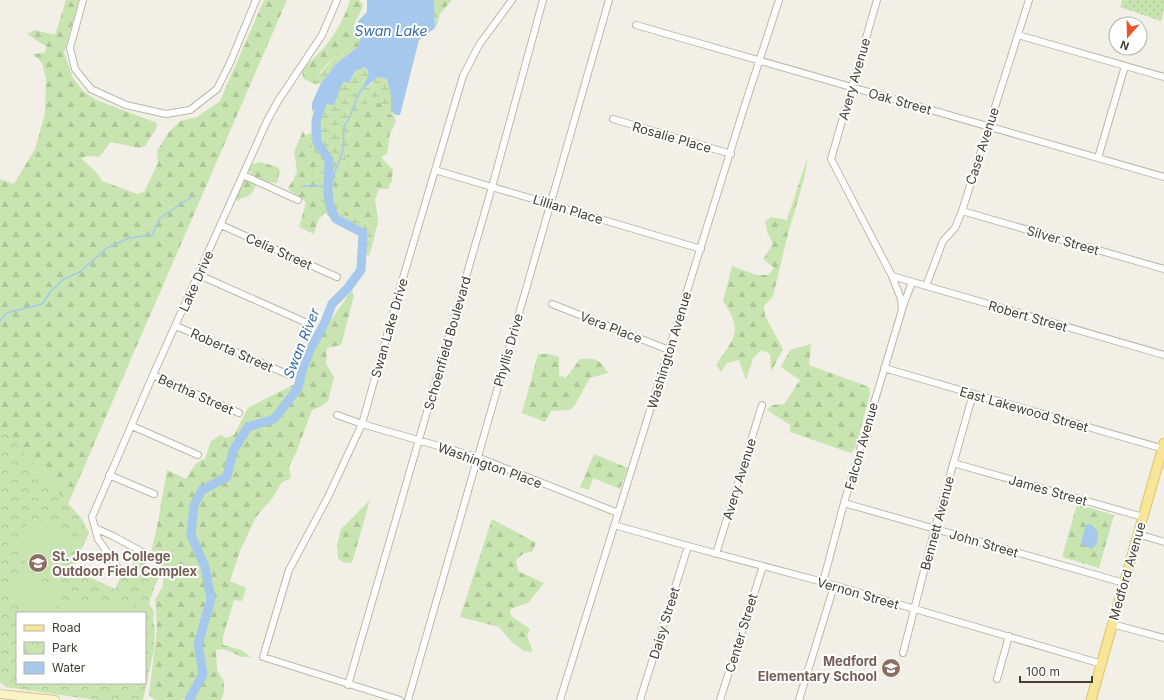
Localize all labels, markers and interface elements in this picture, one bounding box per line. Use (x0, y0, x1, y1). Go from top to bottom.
north arrow (1108, 16, 1148, 56)
water label: Swan Lake (355, 22, 427, 39)
street label: Avery Avenue (835, 36, 873, 122)
text: N (1118, 37, 1131, 53)
street label: Oak Street (867, 84, 933, 118)
street label: Case Avenue (962, 105, 1002, 187)
street label: Rosalie Place (631, 118, 713, 156)
street label: Lillian Place (531, 191, 605, 227)
street label: Silver Street (1025, 222, 1101, 258)
street label: Celia Street (243, 229, 315, 273)
street label: Lake Drive (175, 248, 217, 314)
street label: Schoenfield Boulevard (420, 274, 474, 412)
street label: Swan Lake Drive (367, 276, 411, 380)
street label: Washington Avenue (644, 289, 694, 411)
street label: Robert Street (987, 297, 1069, 335)
water label: Swan River (279, 305, 323, 381)
street label: Vera Place (578, 308, 644, 346)
street label: Phyllis Drive (490, 312, 526, 388)
street label: Roberta Street (188, 325, 276, 375)
street label: Bertha Street (156, 370, 236, 418)
street label: East Lakewood Street (958, 383, 1090, 435)
street label: Falcon Avenue (841, 401, 881, 491)
street label: Avery Avenue (719, 436, 759, 522)
street label: Washington Place (436, 439, 544, 491)
street label: James Street (1007, 471, 1089, 509)
street label: Bennett Avenue (917, 474, 957, 572)
street label: Medford Avenue (1105, 520, 1149, 622)
street label: John Street (948, 526, 1020, 560)
place label: St. Joseph College Outdoor Field Complex (52, 548, 198, 579)
school or university icon: St. Joseph College Outdoor Field Complex (27, 552, 49, 574)
street label: Vernon Street (815, 574, 901, 612)
street label: Daisy Street (645, 585, 683, 661)
street label: Center Street (721, 592, 761, 674)
legend (16, 612, 146, 684)
text: Road (52, 620, 81, 635)
text: Park (52, 640, 78, 655)
place label: Medford Elementary School (758, 653, 877, 684)
school or university icon: Medford Elementary School (880, 657, 902, 679)
scale bar (1020, 658, 1092, 684)
text: Water (52, 660, 86, 675)
text: 100 m (1026, 664, 1060, 679)

